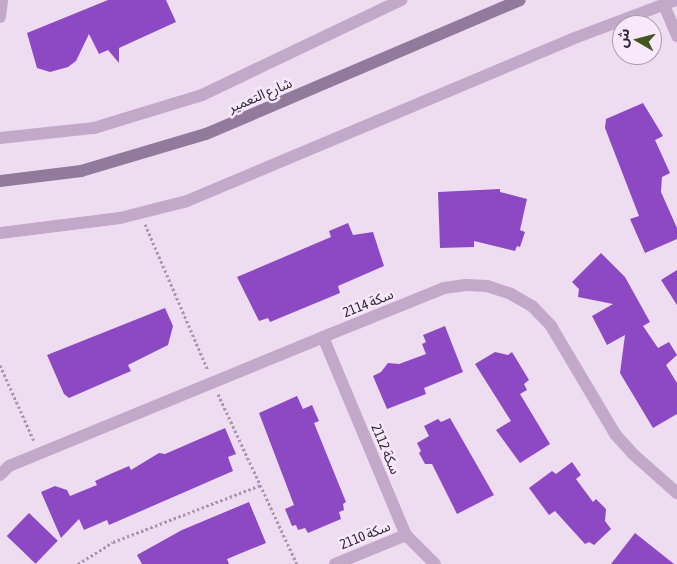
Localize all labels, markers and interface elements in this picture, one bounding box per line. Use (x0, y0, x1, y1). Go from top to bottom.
north arrow (612, 15, 662, 65)
text: ش (614, 27, 632, 49)
street label: شارع التعمير (226, 74, 294, 116)
street label: سكة 2114 (340, 285, 396, 321)
street label: سكة 2112 (368, 421, 404, 477)
street label: سكة 2110 (337, 517, 393, 553)

